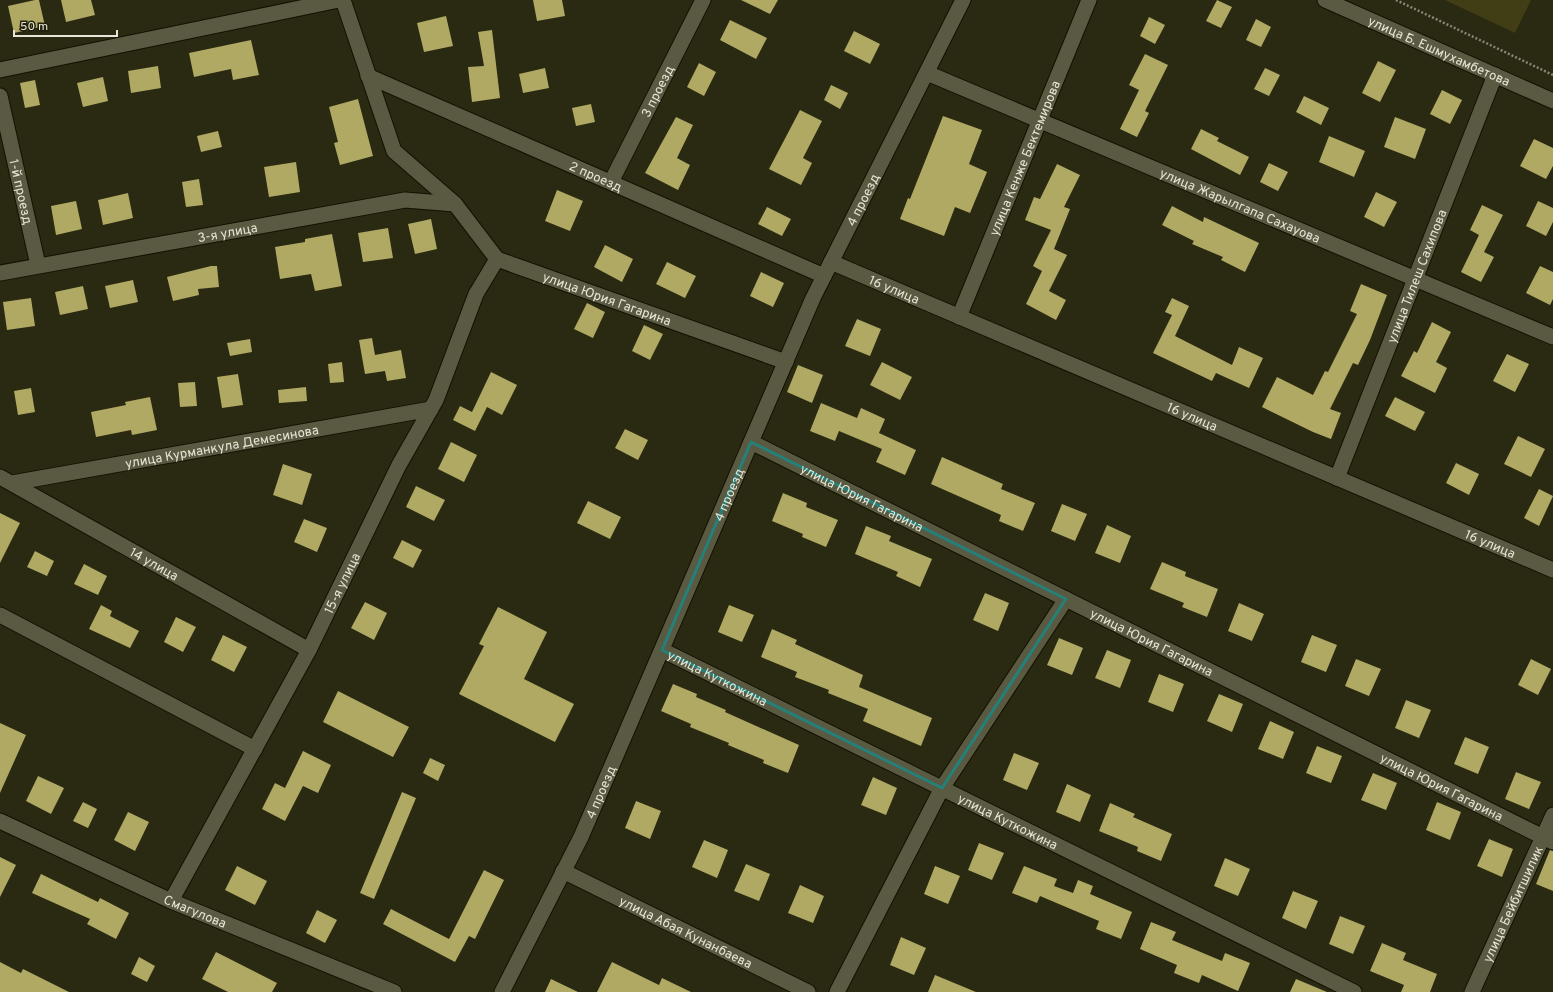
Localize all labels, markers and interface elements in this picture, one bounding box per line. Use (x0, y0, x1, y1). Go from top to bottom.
scale bar (14, 12, 117, 38)
street label: улица Б. Ешмухамбетова (1365, 14, 1512, 91)
text: 50 m (20, 19, 48, 35)
street label: 3 проезд (639, 63, 679, 120)
street label: улица Кенже Бектемирова (987, 79, 1065, 239)
street label: 1-й проезд (4, 158, 35, 227)
street label: 2 проезд (566, 159, 625, 197)
street label: улица Жарылгапа Сахауова (1157, 166, 1322, 248)
street label: 4 проезд (845, 171, 884, 229)
street label: улица Тилеш Сахипова (1385, 208, 1451, 346)
street label: 3-я улица (196, 221, 259, 247)
street label: улица Юрия Гагарина (540, 270, 673, 330)
street label: 16 улица (866, 273, 921, 309)
street label: 16 улица (1164, 400, 1219, 436)
street label: улица Курманкула Демесинова (124, 423, 320, 473)
street label: улица Юрия Гагарина (797, 462, 925, 537)
street label: 4 проезд (712, 466, 749, 524)
street label: 16 улица (1462, 527, 1517, 563)
street label: 14 улица (126, 545, 181, 585)
street label: 15-я улица (322, 551, 365, 617)
street label: улица Юрия Гагарина (1087, 606, 1215, 681)
street label: улица Куткожина (664, 648, 769, 711)
street label: улица Юрия Гагарина (1377, 751, 1505, 826)
street label: 4 проезд (584, 763, 621, 822)
street label: улица Куткожина (954, 791, 1060, 854)
street label: улица Бейбитшилик (1481, 844, 1548, 965)
street label: Смагулова (160, 893, 228, 933)
street label: улица Абая Кунанбаева (616, 894, 754, 973)

